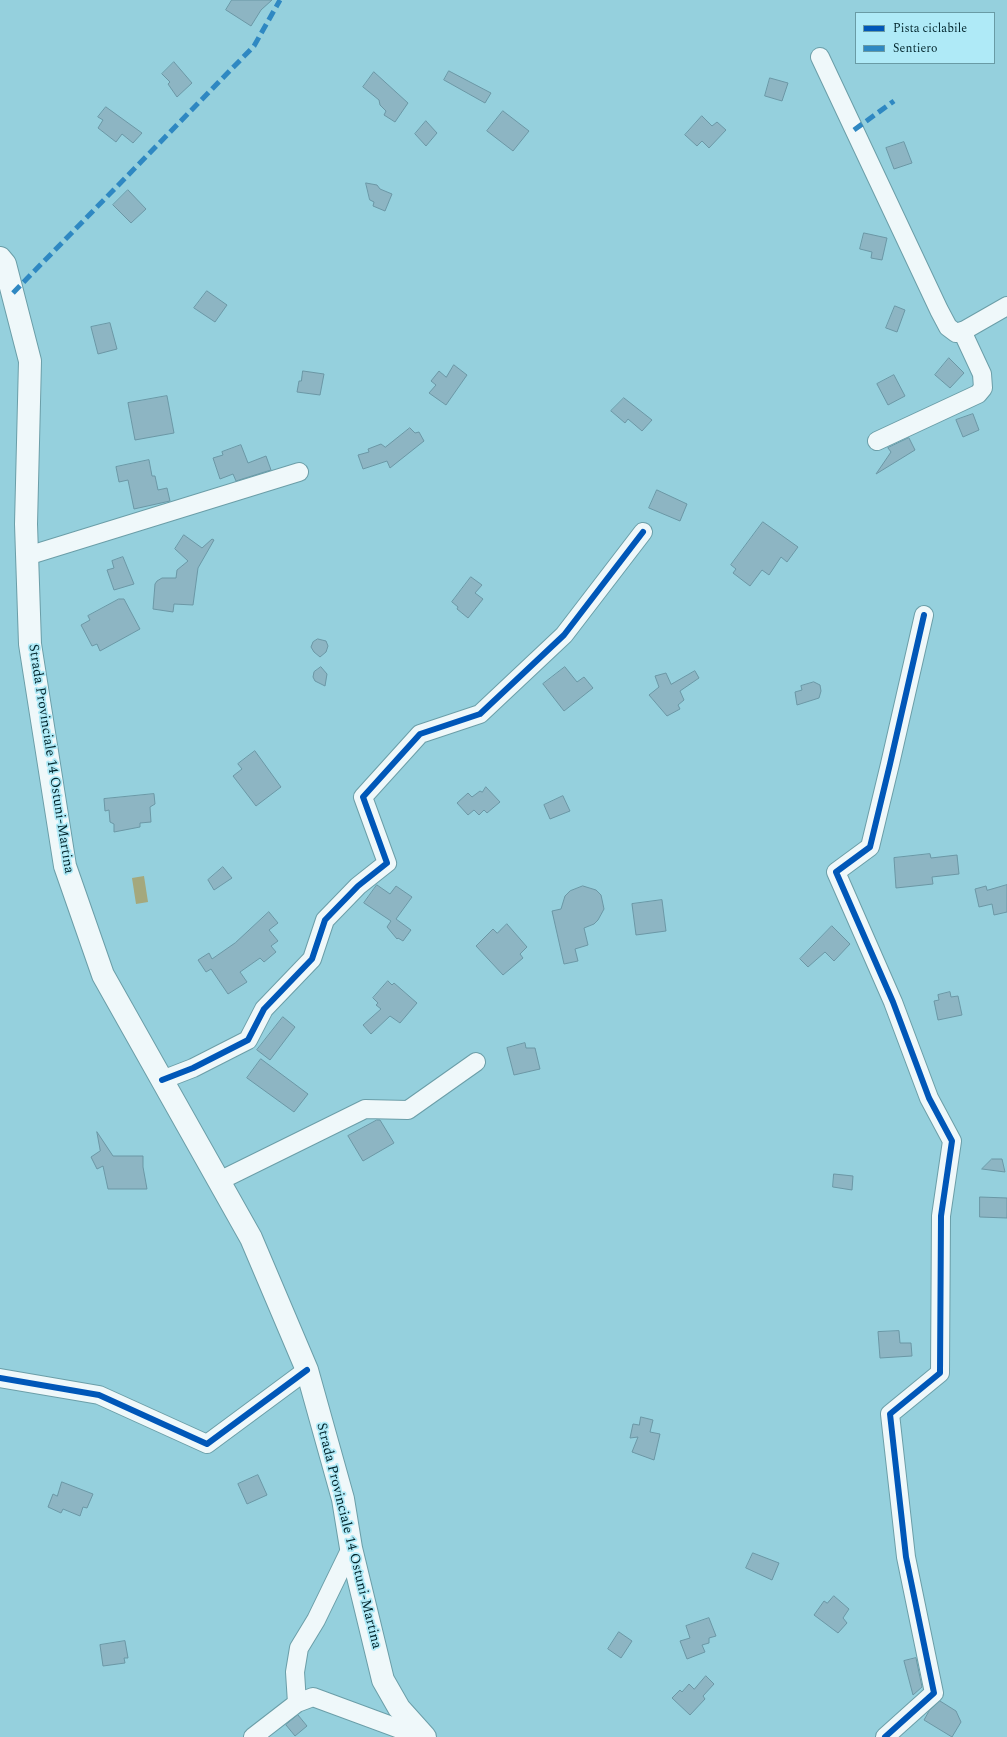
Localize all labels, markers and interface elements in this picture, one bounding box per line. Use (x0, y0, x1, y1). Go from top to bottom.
legend (855, 12, 995, 64)
text: Pista ciclabile (893, 19, 967, 38)
text: Sentiero (893, 39, 937, 58)
street label: Strada Provinciale 14 Ostuni-Martina (24, 643, 76, 875)
street label: Strada Provinciale 14 Ostuni-Martina (312, 1421, 384, 1651)

